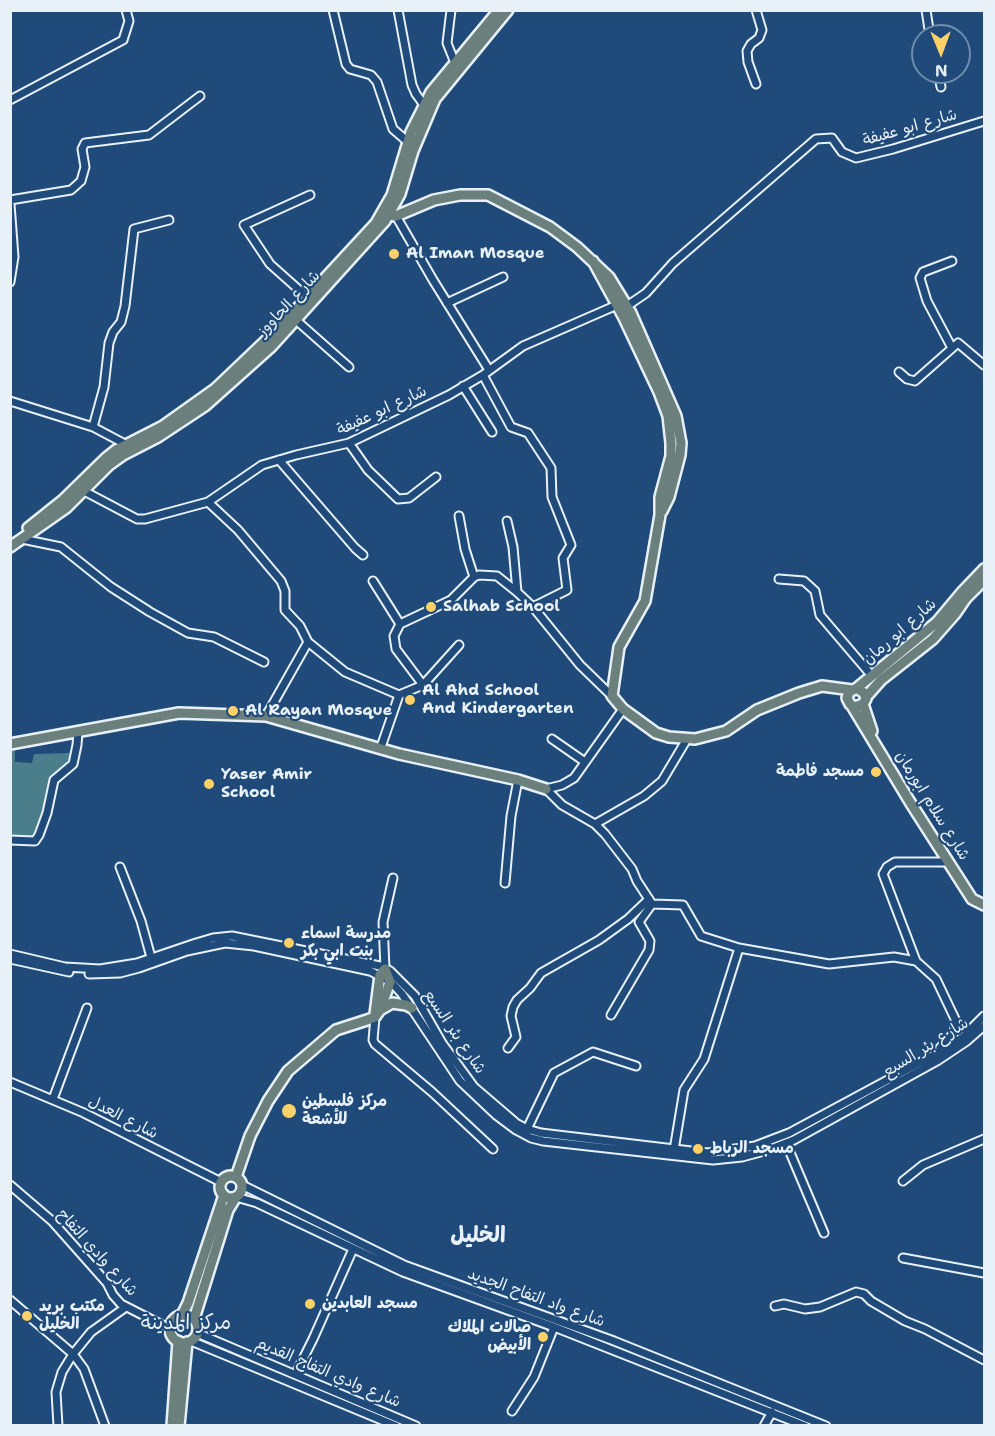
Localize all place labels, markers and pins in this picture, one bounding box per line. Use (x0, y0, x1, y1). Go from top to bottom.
place label: Al Iman Mosque (406, 244, 545, 264)
marker: Al Iman Mosque (387, 247, 401, 261)
place label: Salhab School (443, 597, 560, 617)
marker: Salhab School (424, 600, 438, 614)
place label: Al Ahd School And Kindergarten (422, 681, 574, 719)
marker: Al Ahd School And Kindergarten (403, 693, 417, 707)
place label: Al Rayan Mosque (245, 701, 392, 721)
marker: Al Rayan Mosque (226, 704, 240, 718)
place label: مسجد فاطمة (776, 762, 864, 782)
place label: Yaser Amir School (221, 765, 312, 803)
marker: مسجد فاطمة (869, 765, 883, 779)
marker: Yaser Amir School (202, 777, 216, 791)
place label: مدرسة اسماء بنت ابي بكر (301, 924, 391, 962)
marker: مدرسة اسماء بنت ابي بكر (282, 936, 296, 950)
place label: مركز فلسطين للأشعة (302, 1092, 387, 1130)
marker: مركز فلسطين للأشعة (280, 1102, 298, 1120)
place label: مسجد الرباط (710, 1139, 794, 1159)
marker: مسجد الرباط (691, 1142, 705, 1156)
place label: مسجد العابدين (322, 1294, 418, 1314)
place label: مكتب بريد الخليل (39, 1297, 105, 1335)
marker: مسجد العابدين (303, 1297, 317, 1311)
marker: مكتب بريد الخليل (20, 1309, 34, 1323)
place label: صالات الملاك الأبيض (448, 1318, 531, 1356)
marker: صالات الملاك الأبيض (536, 1330, 550, 1344)

